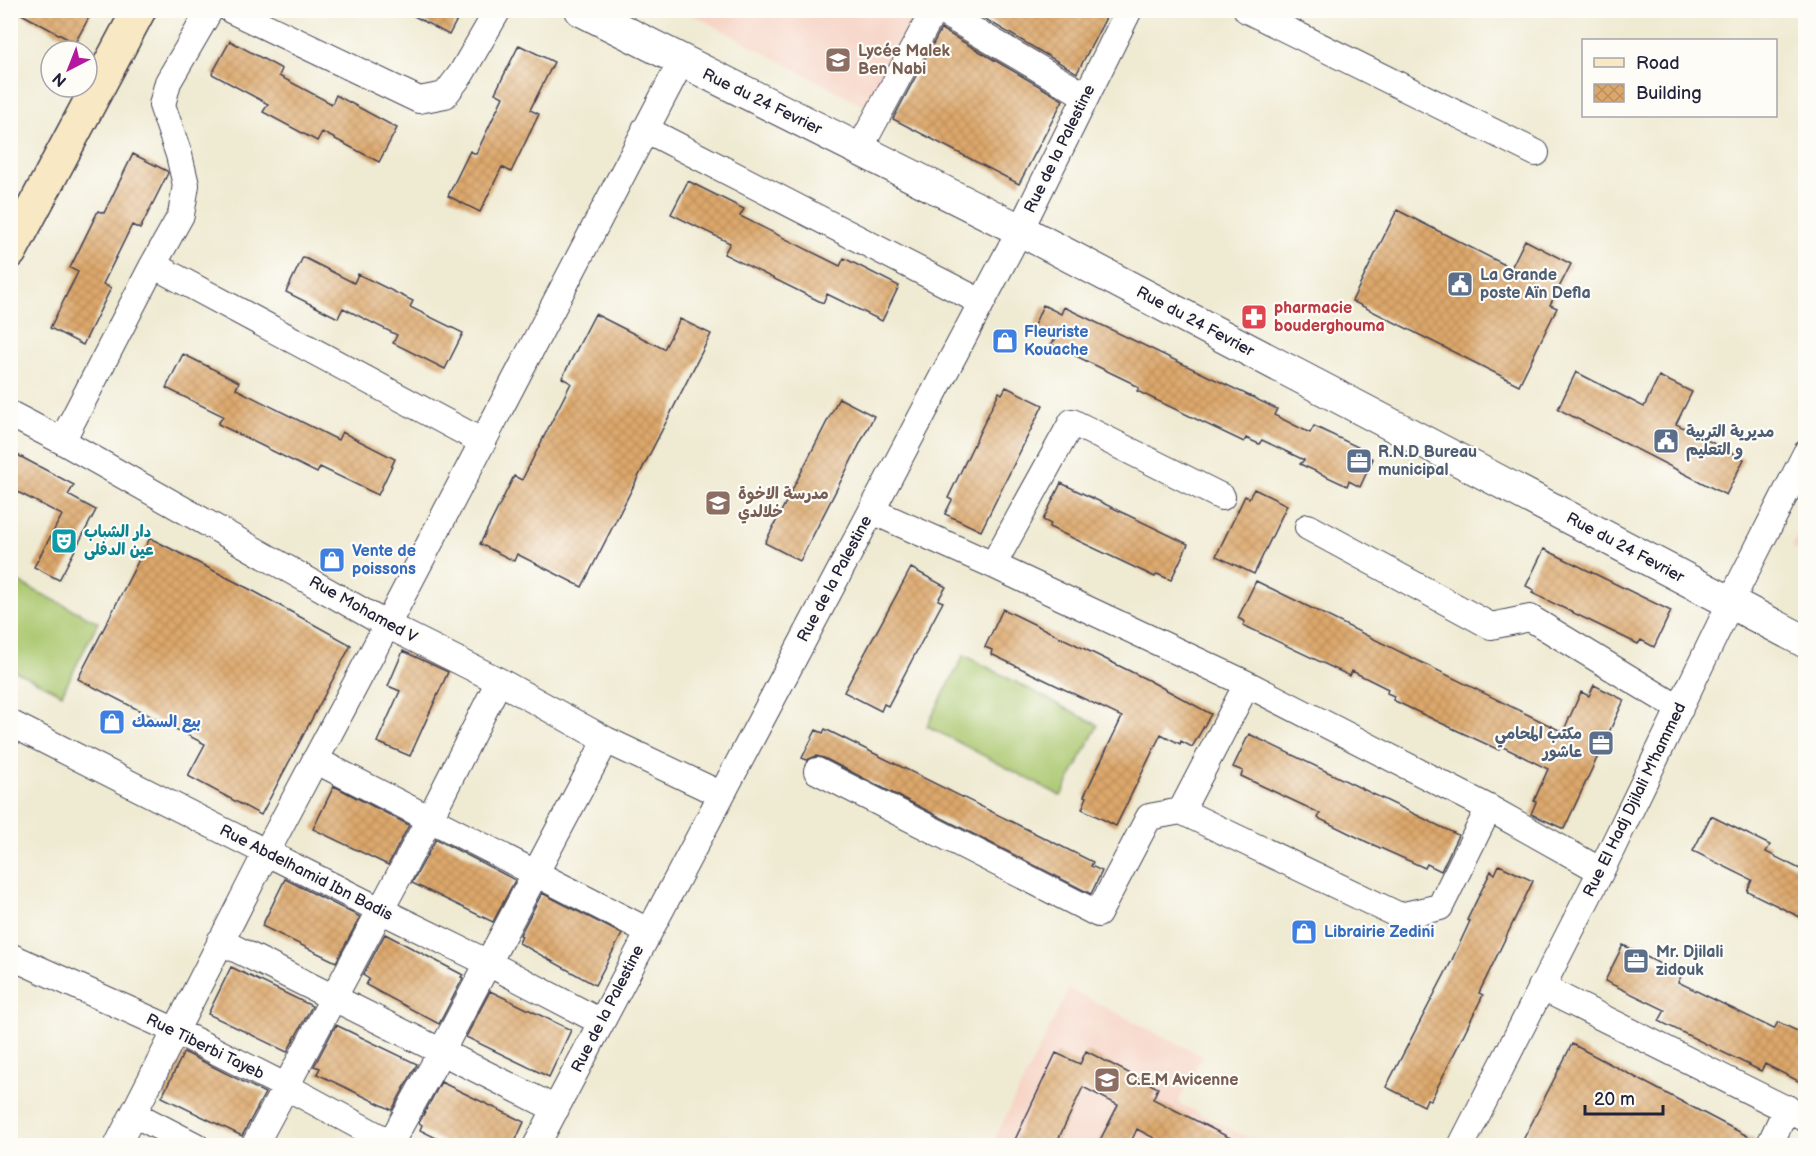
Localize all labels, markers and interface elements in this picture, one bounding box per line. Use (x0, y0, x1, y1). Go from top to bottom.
north arrow (39, 39, 99, 99)
legend (1582, 39, 1777, 117)
place label: Lycée Malek Ben Nabi (858, 42, 951, 79)
school or university icon: Lycée Malek Ben Nabi (823, 45, 853, 75)
text: Road (1636, 53, 1680, 74)
street label: Rue du 24 Fevrier (699, 65, 825, 139)
text: N (49, 68, 71, 90)
street label: Rue de la Palestine (1021, 81, 1100, 216)
text: Building (1636, 83, 1702, 104)
place label: La Grande poste Aïn Defla (1480, 266, 1591, 303)
public building icon: La Grande poste Aïn Defla (1445, 269, 1475, 299)
street label: Rue du 24 Fevrier (1133, 283, 1257, 361)
place label: pharmacie bouderghouma (1274, 299, 1385, 336)
pharmacy icon: pharmacie bouderghouma (1239, 302, 1269, 332)
place label: Fleuriste Kouache (1024, 323, 1088, 360)
shop icon: Fleuriste Kouache (990, 326, 1020, 356)
place label: مديرية التربية و التعليم (1686, 423, 1774, 462)
public building icon: مديرية التربية و التعليم (1651, 426, 1681, 456)
place label: R.N.D Bureau municipal (1378, 443, 1477, 480)
office icon: R.N.D Bureau municipal (1344, 446, 1374, 476)
place label: مدرسة الاخوة خلالدي (738, 485, 829, 524)
school or university icon: مدرسة الاخوة خلالدي (703, 488, 733, 518)
street label: Rue du 24 Fevrier (1563, 509, 1687, 587)
street label: Rue de la Palestine (794, 512, 877, 645)
place label: دار الشباب عين الدفلى (84, 523, 154, 560)
theatre icon: دار الشباب عين الدفلى (49, 526, 79, 556)
place label: Vente de poissons (352, 542, 416, 579)
shop icon: Vente de poissons (317, 545, 347, 575)
street label: Rue Mohamed V (306, 572, 420, 648)
street label: Rue El Hadj Djilali M'hammed (1580, 700, 1690, 900)
shop icon: بيع السمك (97, 707, 127, 737)
place label: بيع السمك (132, 713, 201, 733)
place label: مكتب المحامي عاشور (1495, 725, 1582, 762)
office icon: مكتب المحامي عاشور (1586, 728, 1616, 758)
street label: Rue Abdelhamid Ibn Badis (216, 821, 396, 925)
shop icon: Librairie Zedini (1289, 917, 1319, 947)
place label: Librairie Zedini (1324, 923, 1434, 942)
street label: Rue de la Palestine (568, 942, 649, 1076)
place label: Mr. Djilali zidouk (1656, 943, 1724, 980)
office icon: Mr. Djilali zidouk (1621, 946, 1651, 976)
street label: Rue Tiberbi Tayeb (143, 1010, 267, 1084)
school or university icon: C.E.M Avicenne (1092, 1065, 1122, 1095)
place label: C.E.M Avicenne (1126, 1071, 1238, 1090)
scale bar (1585, 1078, 1663, 1116)
text: 20 m (1594, 1089, 1635, 1110)

